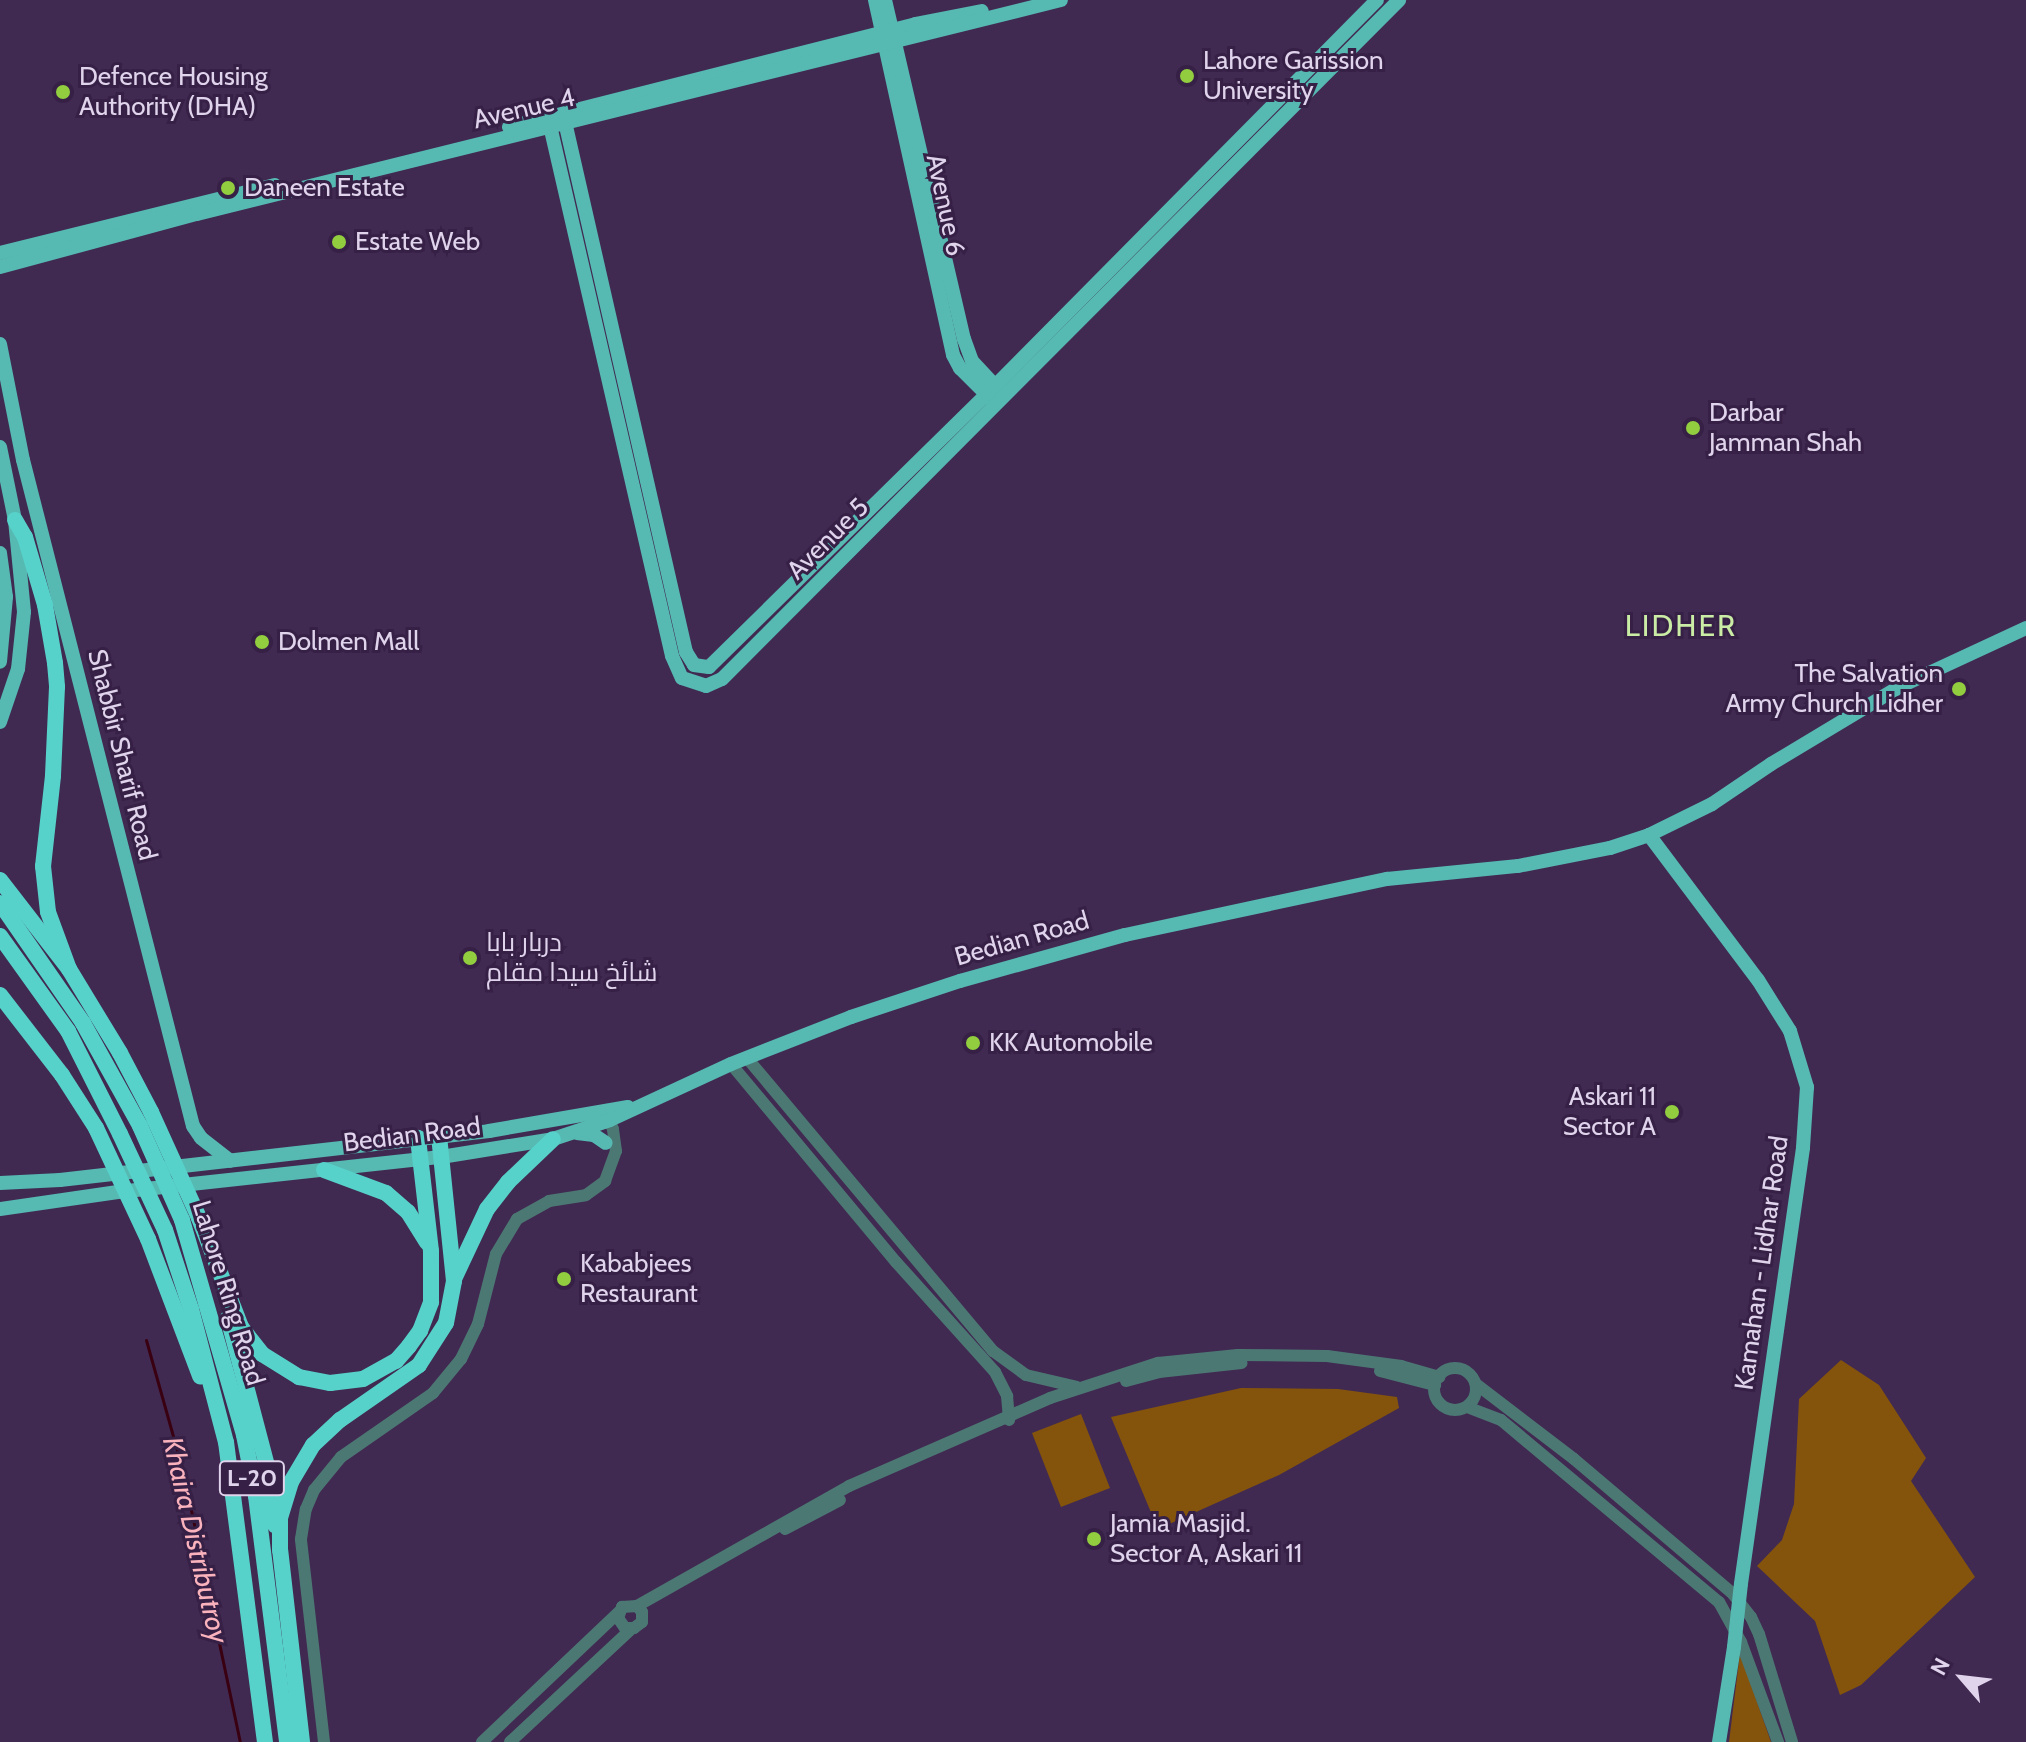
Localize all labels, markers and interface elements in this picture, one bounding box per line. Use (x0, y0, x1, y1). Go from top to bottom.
place label: Lahore Garission University (1203, 45, 1383, 106)
place label: Defence Housing Authority (DHA) (79, 61, 268, 122)
marker: Lahore Garission University (1178, 67, 1196, 85)
street label: Avenue 4 (470, 82, 578, 136)
marker: Defence Housing Authority (DHA) (54, 83, 72, 101)
street label: Avenue 6 (919, 151, 971, 259)
place label: Daneen Estate (244, 172, 405, 204)
marker: Daneen Estate (219, 179, 237, 197)
place label: Estate Web (355, 226, 480, 258)
marker: Estate Web (330, 233, 348, 251)
place label: Darbar Jamman Shah (1709, 397, 1862, 458)
marker: Darbar Jamman Shah (1684, 419, 1702, 437)
street label: Avenue 5 (781, 492, 875, 586)
district label: LIDHER (1625, 608, 1737, 644)
place label: Dolmen Mall (278, 626, 419, 658)
marker: Dolmen Mall (253, 633, 271, 651)
street label: Shabbir Sharif Road (81, 646, 163, 864)
place label: The Salvation Army Church Lidher (1725, 658, 1943, 720)
marker: The Salvation Army Church Lidher (1950, 680, 1968, 698)
street label: Bedian Road (951, 905, 1093, 973)
place label: دربار بابا شائخ سیدا مقام (486, 927, 657, 988)
marker: دربار بابا شائخ سیدا مقام (461, 949, 479, 967)
place label: KK Automobile (989, 1027, 1153, 1059)
marker: KK Automobile (964, 1034, 982, 1052)
place label: Askari 11 Sector A (1563, 1081, 1656, 1142)
marker: Askari 11 Sector A (1663, 1103, 1681, 1121)
street label: Bedian Road (342, 1111, 482, 1159)
street label: Kamahan - Lidhar Road (1729, 1134, 1795, 1392)
street label: Lahore Ring Road (185, 1197, 271, 1389)
place label: Kababjees Restaurant (580, 1248, 698, 1310)
marker: Kababjees Restaurant (555, 1270, 573, 1288)
water label: Khaira Distributroy (156, 1434, 236, 1646)
road number: L-20 (218, 1458, 286, 1498)
place label: Jamia Masjid. Sector A, Askari 11 (1110, 1508, 1302, 1570)
marker: Jamia Masjid. Sector A, Askari 11 (1085, 1530, 1103, 1548)
north arrow (1922, 1638, 2002, 1718)
text: N (1925, 1653, 1956, 1680)

